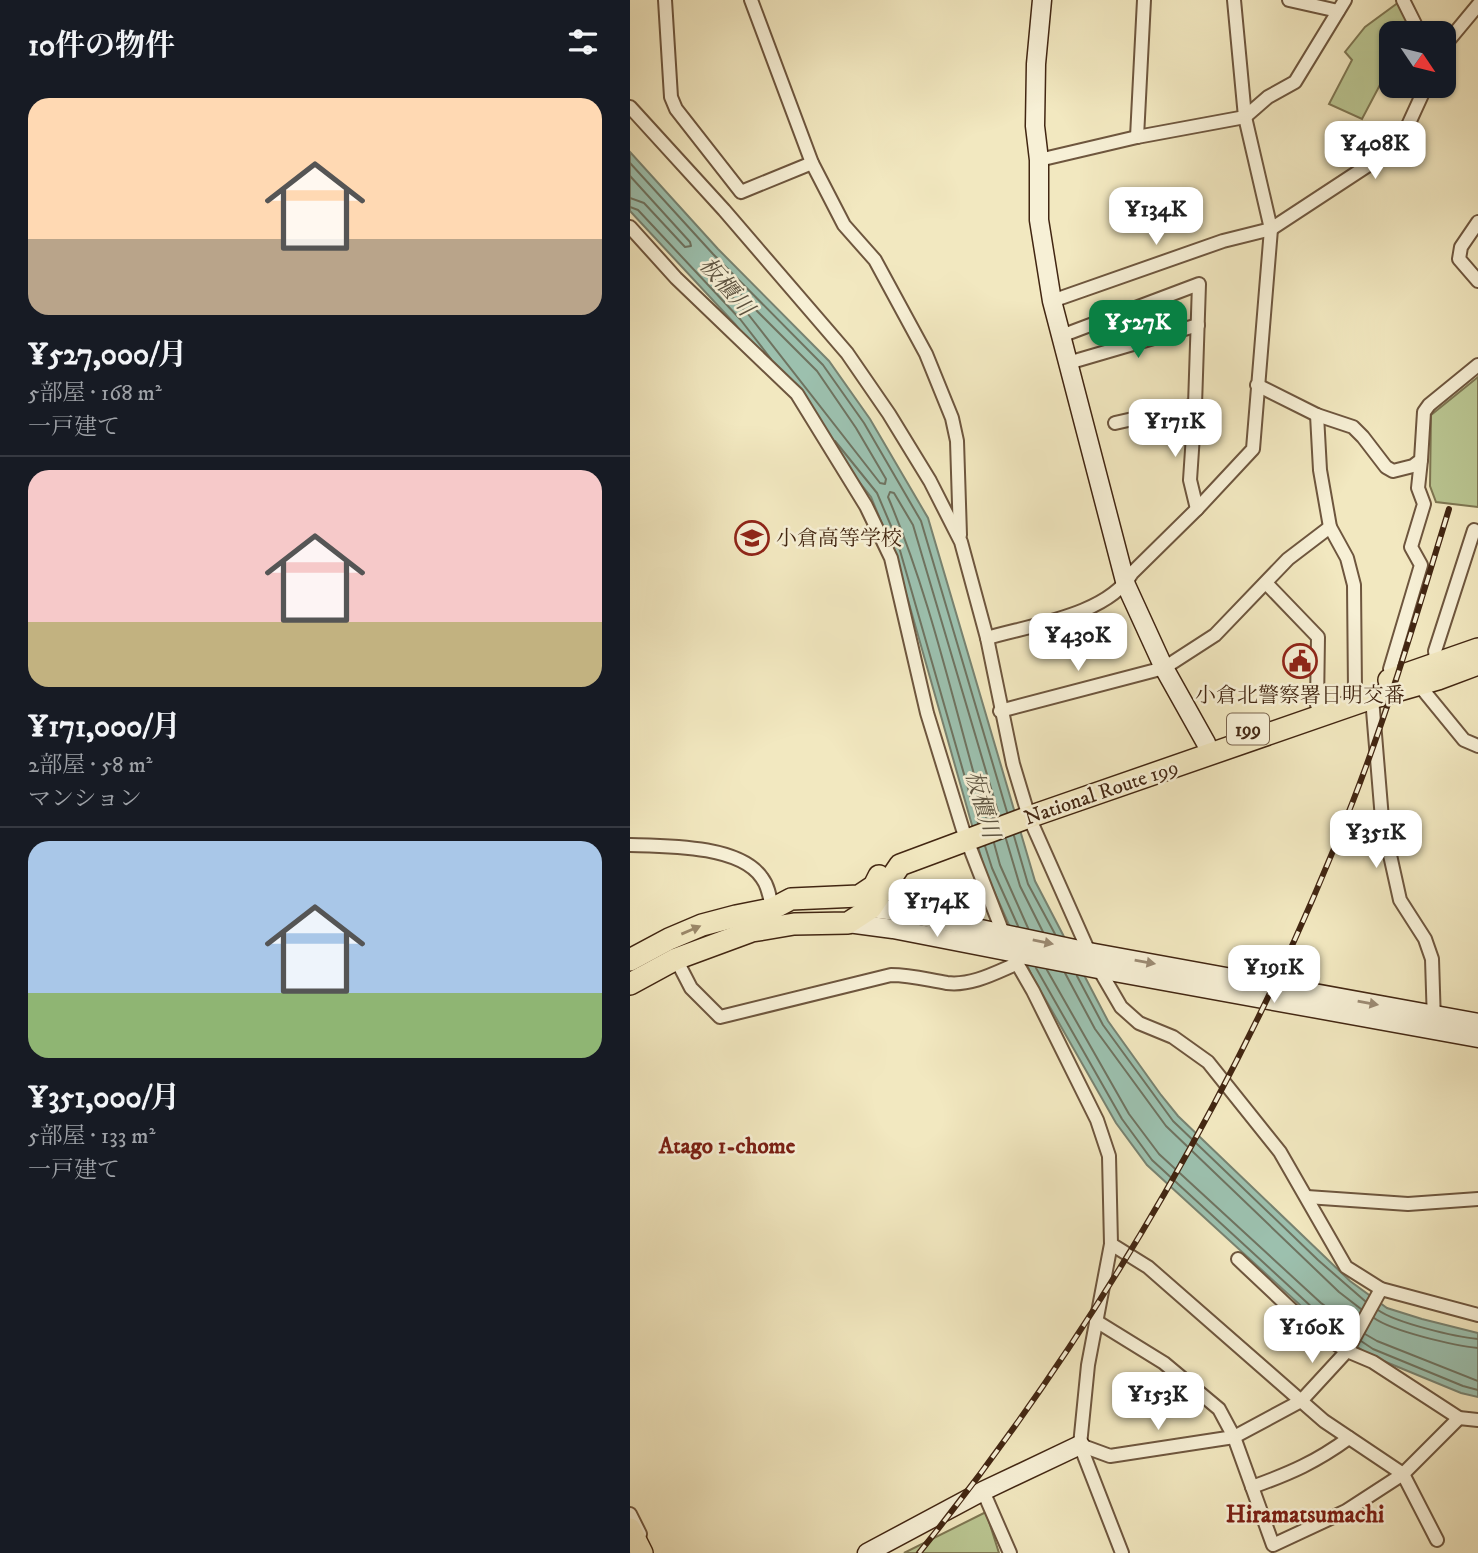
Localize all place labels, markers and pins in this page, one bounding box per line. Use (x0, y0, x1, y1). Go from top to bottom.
pin: ¥408K (1326, 122, 1424, 181)
pin: ¥134K (1107, 188, 1205, 247)
pin: ¥527K (1089, 300, 1187, 360)
pin: ¥171K (1126, 400, 1224, 459)
school or university icon: 小倉高等学校 (733, 519, 771, 557)
place label: 小倉高等学校 (776, 526, 902, 552)
pin: ¥430K (1029, 614, 1127, 673)
public building icon: 小倉北警察署日明交番 (1281, 642, 1319, 680)
place label: 小倉北警察署日明交番 (1195, 683, 1405, 709)
pin: ¥351K (1327, 810, 1425, 870)
pin: ¥174K (888, 880, 986, 939)
pin: ¥191K (1225, 946, 1323, 1005)
pin: ¥160K (1263, 1306, 1361, 1365)
pin: ¥153K (1109, 1372, 1207, 1432)

